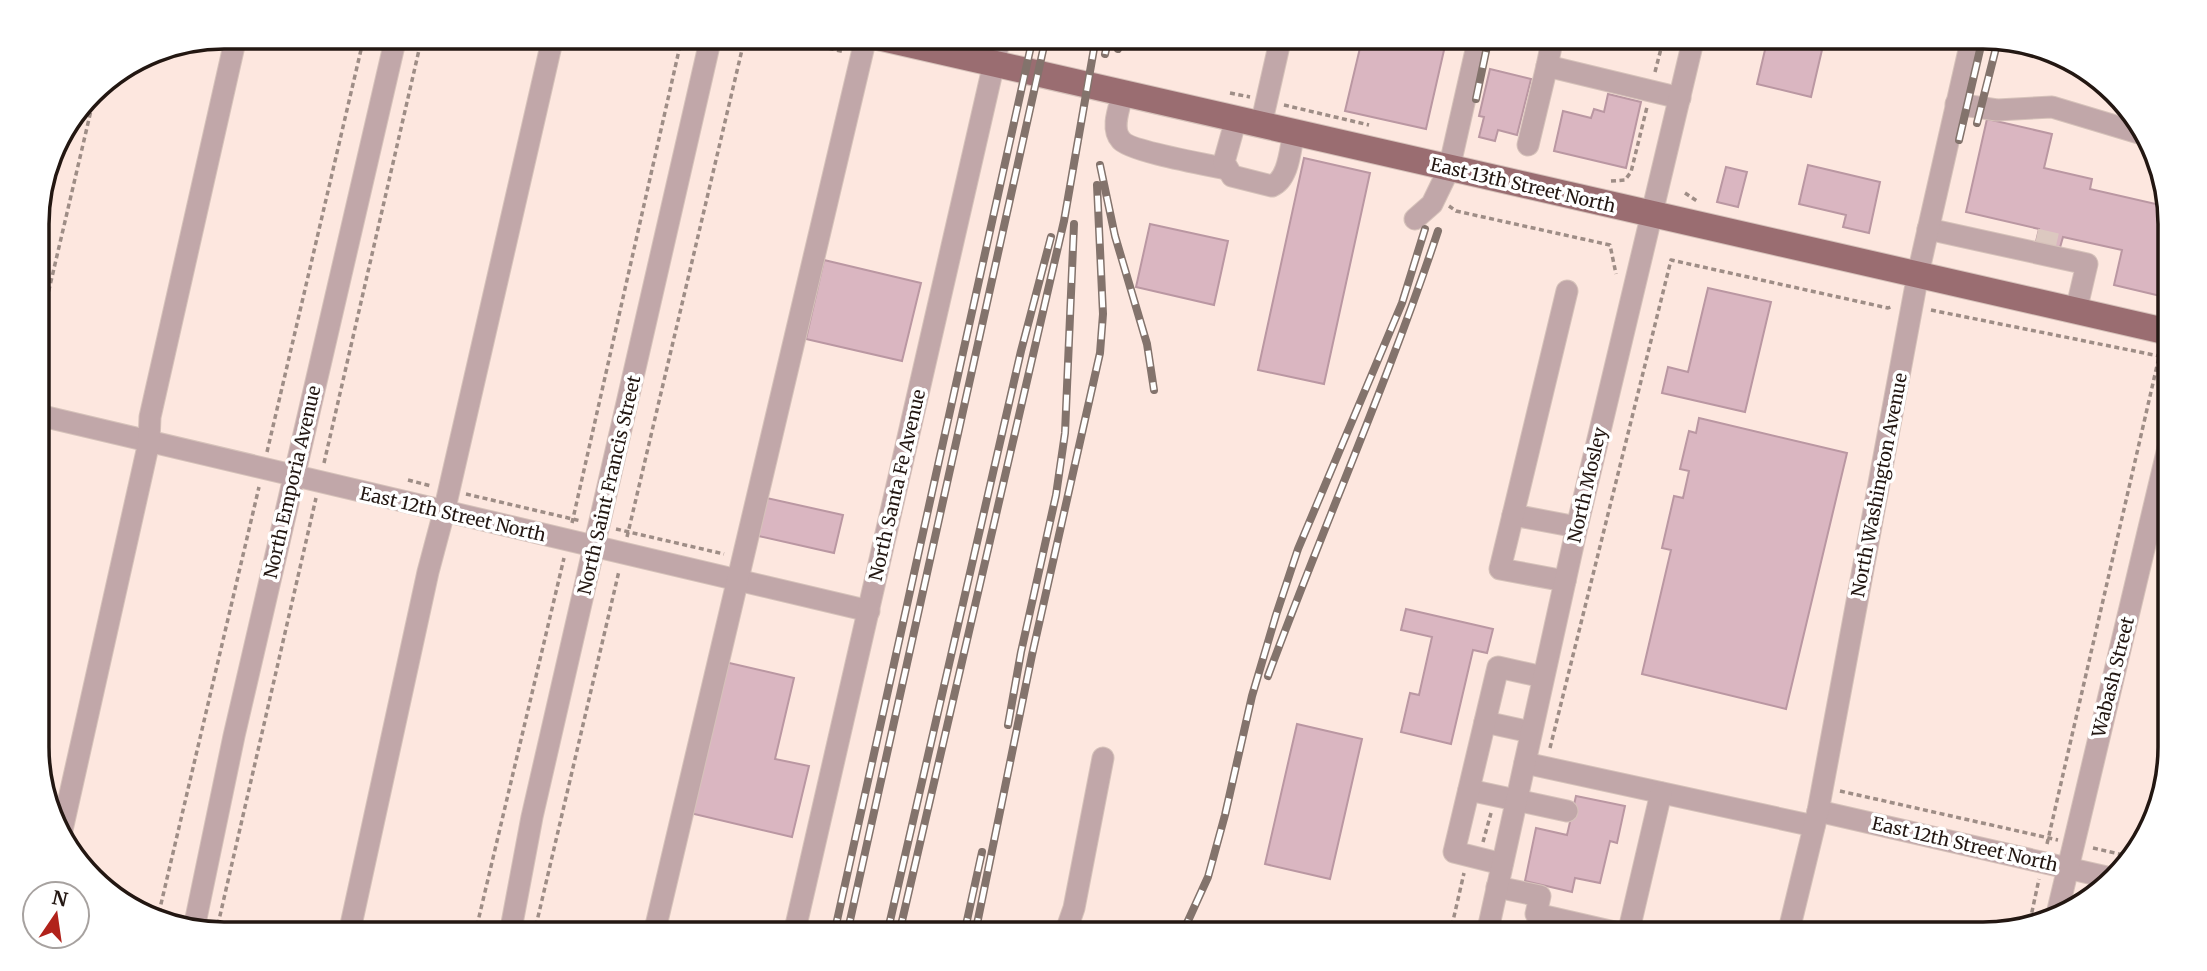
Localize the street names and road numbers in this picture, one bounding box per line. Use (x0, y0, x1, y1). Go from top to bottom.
street label: East 13th Street North (1428, 152, 1618, 218)
street label: North Washington Avenue (1846, 371, 1912, 599)
street label: North Saint Francis Street (573, 373, 645, 597)
street label: North Emporia Avenue (259, 383, 325, 581)
street label: North Santa Fe Avenue (864, 387, 930, 583)
street label: North Mosley (1563, 425, 1612, 545)
street label: East 12th Street North (358, 481, 548, 547)
street label: Wabash Street (2087, 614, 2139, 741)
street label: East 12th Street North (1870, 811, 2060, 877)

